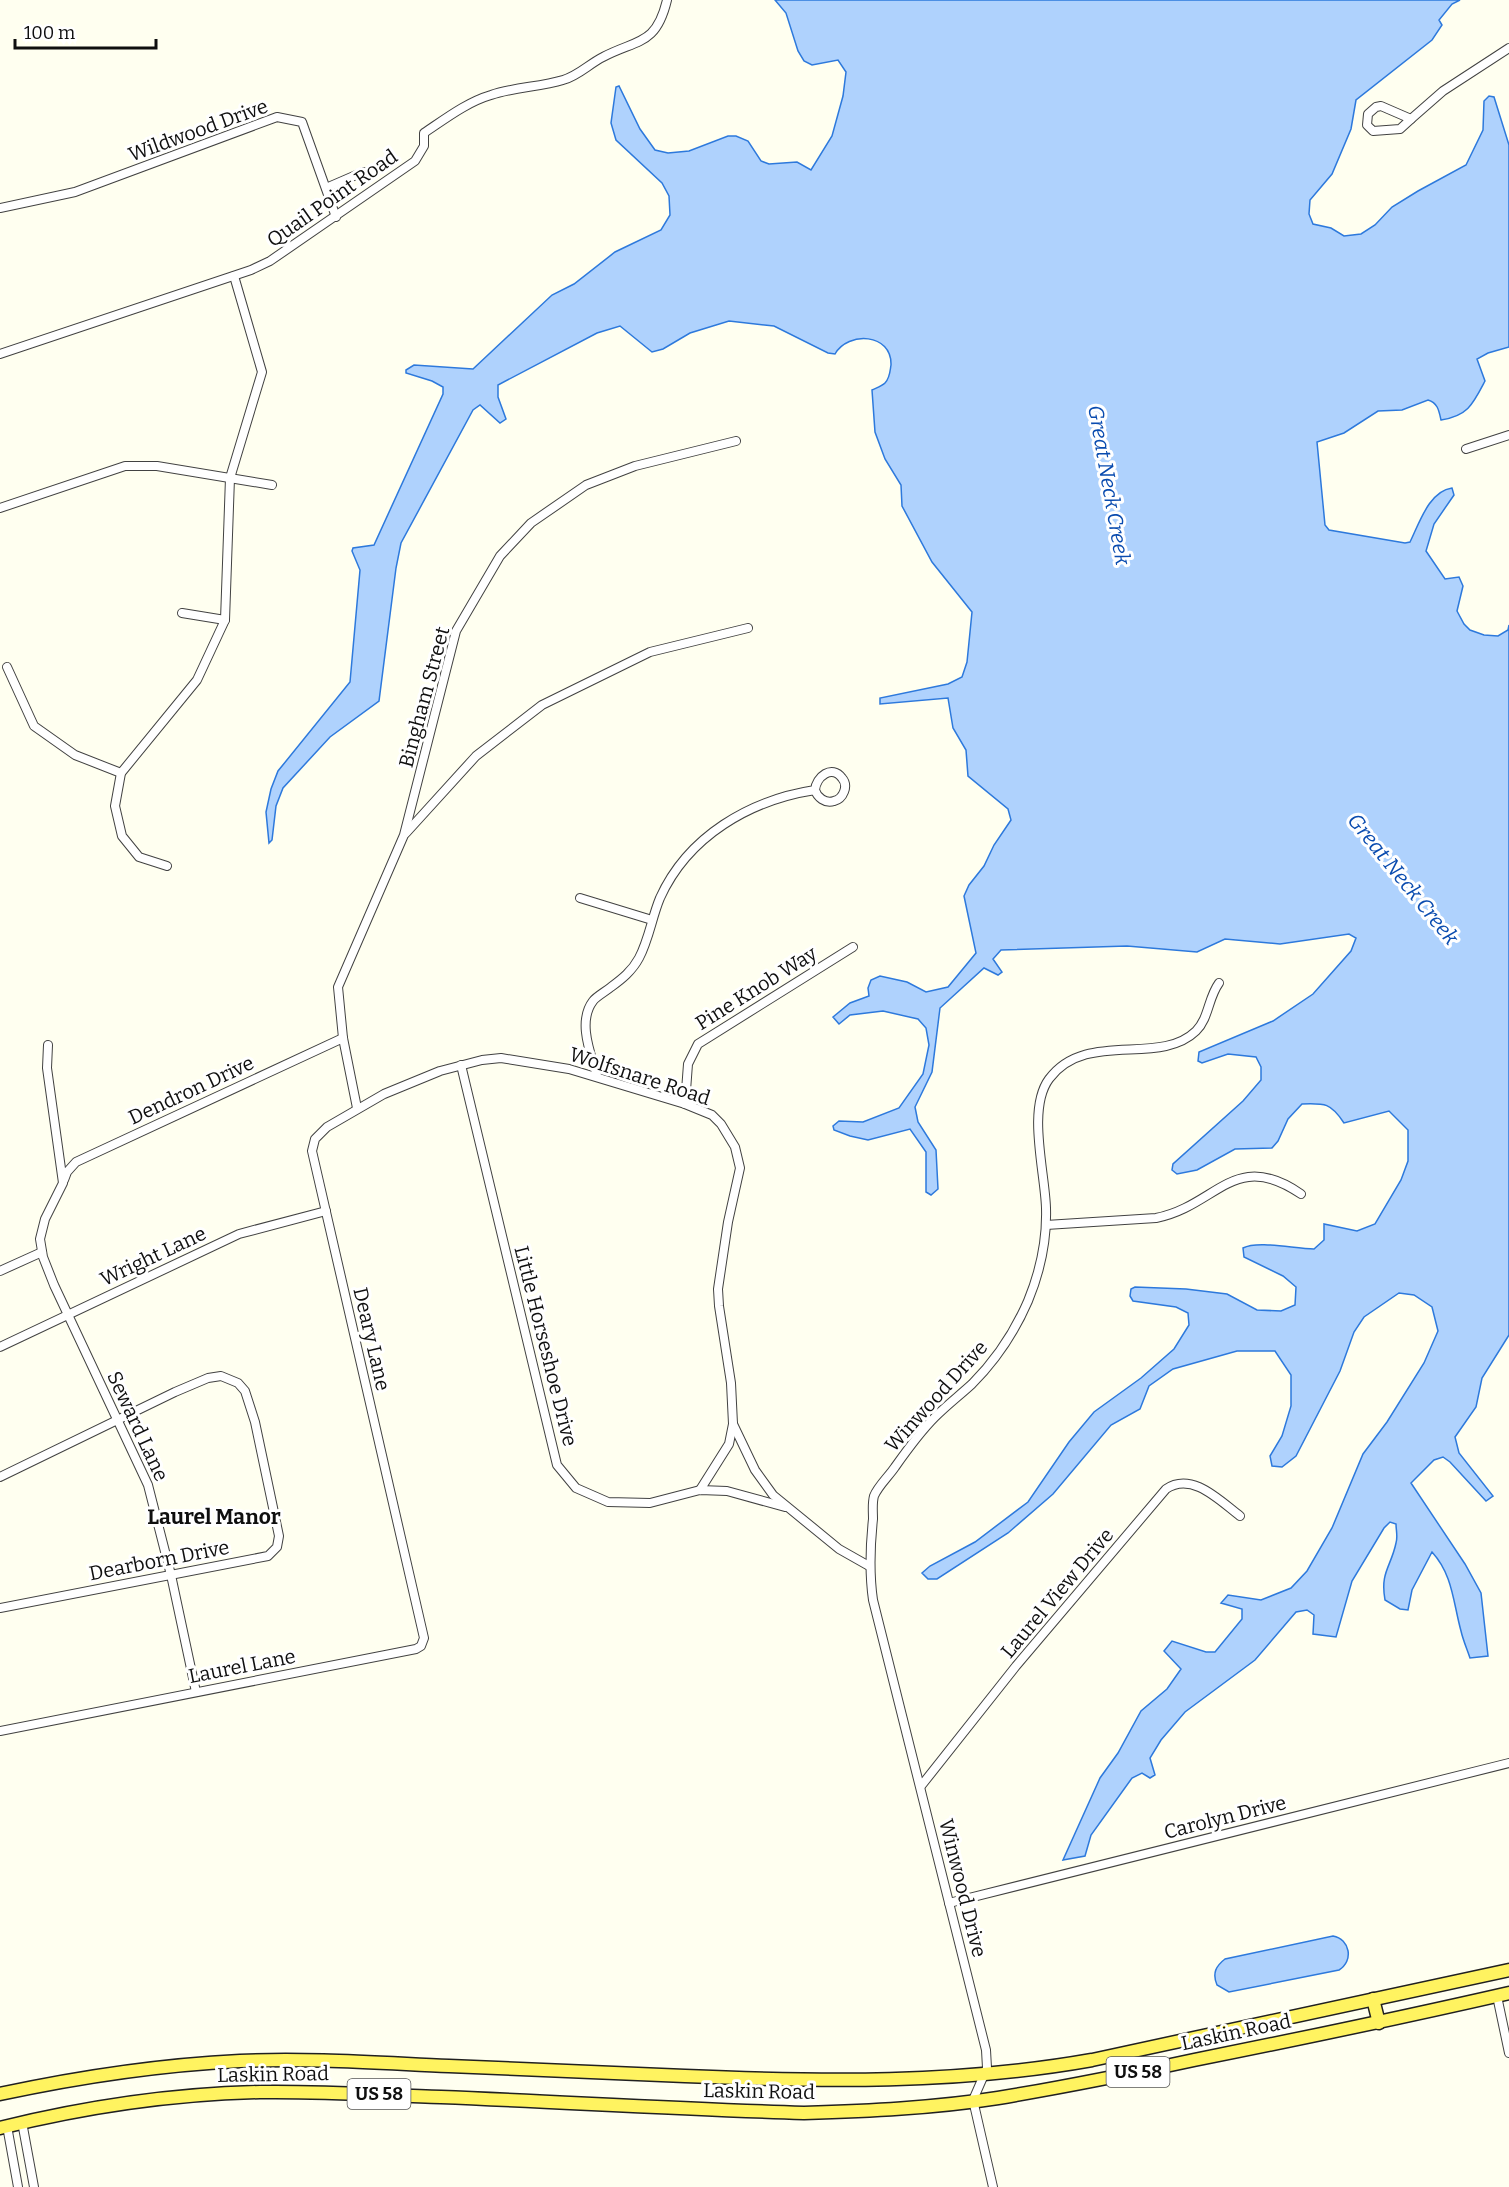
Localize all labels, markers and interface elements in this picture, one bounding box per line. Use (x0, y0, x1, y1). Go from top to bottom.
scale bar (15, 12, 156, 50)
text: 100 m (24, 22, 75, 44)
street label: Wildwood Drive (125, 94, 271, 166)
street label: Quail Point Road (262, 144, 402, 252)
water label: Great Neck Creek (1082, 403, 1136, 568)
street label: Bingham Street (394, 624, 454, 770)
water label: Great Neck Creek (1342, 808, 1464, 951)
street label: Pine Knob Way (691, 941, 821, 1035)
street label: Wolfsnare Road (567, 1042, 714, 1110)
street label: Dendron Drive (125, 1050, 257, 1130)
street label: Wright Lane (96, 1221, 210, 1291)
street label: Little Horseshoe Drive (509, 1243, 583, 1449)
street label: Deary Lane (348, 1285, 396, 1393)
street label: Winwood Drive (880, 1335, 992, 1457)
street label: Seward Lane (102, 1367, 174, 1485)
district label: Laurel Manor (147, 1504, 281, 1530)
street label: Laurel View Drive (996, 1523, 1118, 1663)
street label: Dearborn Drive (87, 1535, 231, 1585)
street label: Laurel Lane (186, 1644, 298, 1688)
street label: Carolyn Drive (1161, 1790, 1289, 1844)
street label: Winwood Drive (934, 1816, 992, 1960)
street label: Laskin Road (1179, 2009, 1293, 2055)
road number: US 58 (1106, 2057, 1170, 2087)
street label: Laskin Road (217, 2061, 329, 2087)
street label: Laskin Road (703, 2078, 815, 2104)
road number: US 58 (348, 2079, 410, 2109)

